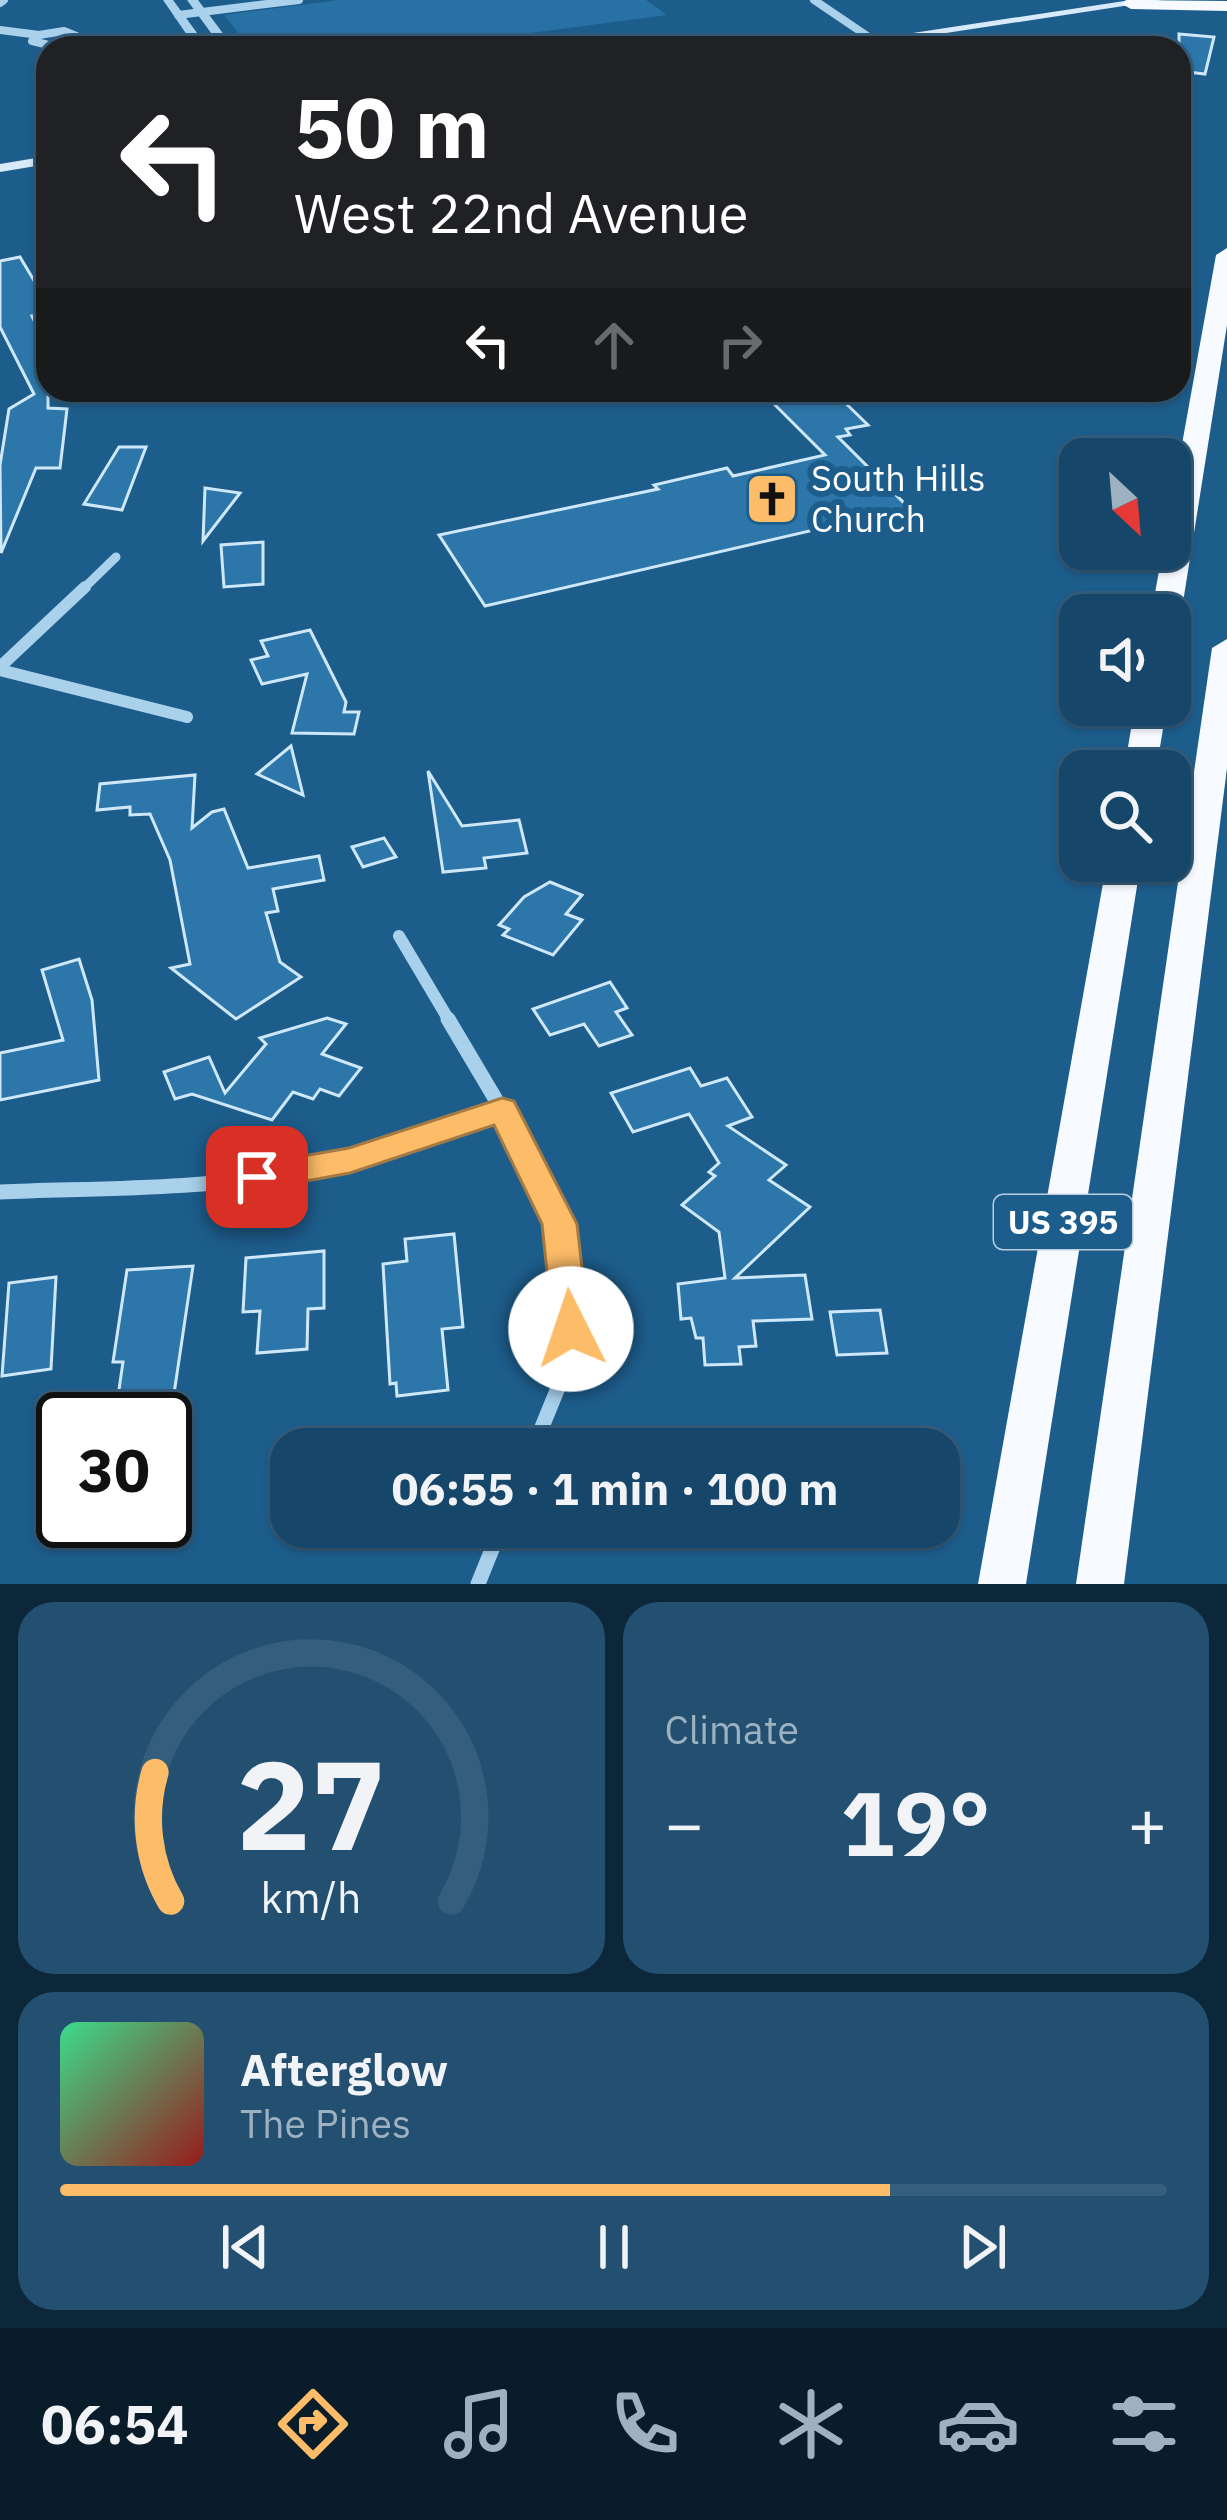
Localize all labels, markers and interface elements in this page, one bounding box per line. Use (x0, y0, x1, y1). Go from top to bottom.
text: 50 m (294, 72, 490, 181)
icon: left (96, 84, 252, 240)
text: West 22nd Avenue (294, 178, 748, 248)
icon: left (455, 312, 521, 378)
icon: ahead (581, 312, 647, 378)
icon: right (707, 312, 773, 378)
north arrow (1059, 438, 1191, 570)
map controls (1059, 438, 1191, 882)
place label: South Hills Church (811, 454, 986, 542)
church icon: South Hills Church (744, 471, 800, 527)
button: sound (1059, 594, 1191, 726)
button: search (1059, 750, 1191, 882)
pin (206, 1126, 308, 1228)
icon: arrive (224, 1144, 290, 1210)
road number: US 395 (994, 1195, 1132, 1249)
position arrow (508, 1266, 634, 1392)
speed limit sign: 30 (36, 1392, 192, 1548)
text: 06:55 · 1 min · 100 m (392, 1459, 838, 1517)
text: Climate (665, 1704, 799, 1755)
text: 27 (236, 1722, 386, 1884)
text: 19° (841, 1764, 991, 1881)
text: − (665, 1780, 704, 1866)
text: + (1127, 1780, 1167, 1866)
text: km/h (261, 1869, 362, 1925)
text: Afterglow (240, 2040, 448, 2098)
text: The Pines (240, 2098, 411, 2149)
icon: previous (212, 2214, 278, 2280)
icon: pause (581, 2214, 647, 2280)
icon: next (950, 2214, 1016, 2280)
icon: directions (271, 2382, 355, 2466)
icon: music (437, 2382, 521, 2466)
icon: phone (603, 2382, 687, 2466)
icon: climate (769, 2382, 853, 2466)
icon: car (936, 2382, 1020, 2466)
icon: filters (1102, 2382, 1186, 2466)
text: 06:54 (41, 2389, 189, 2459)

